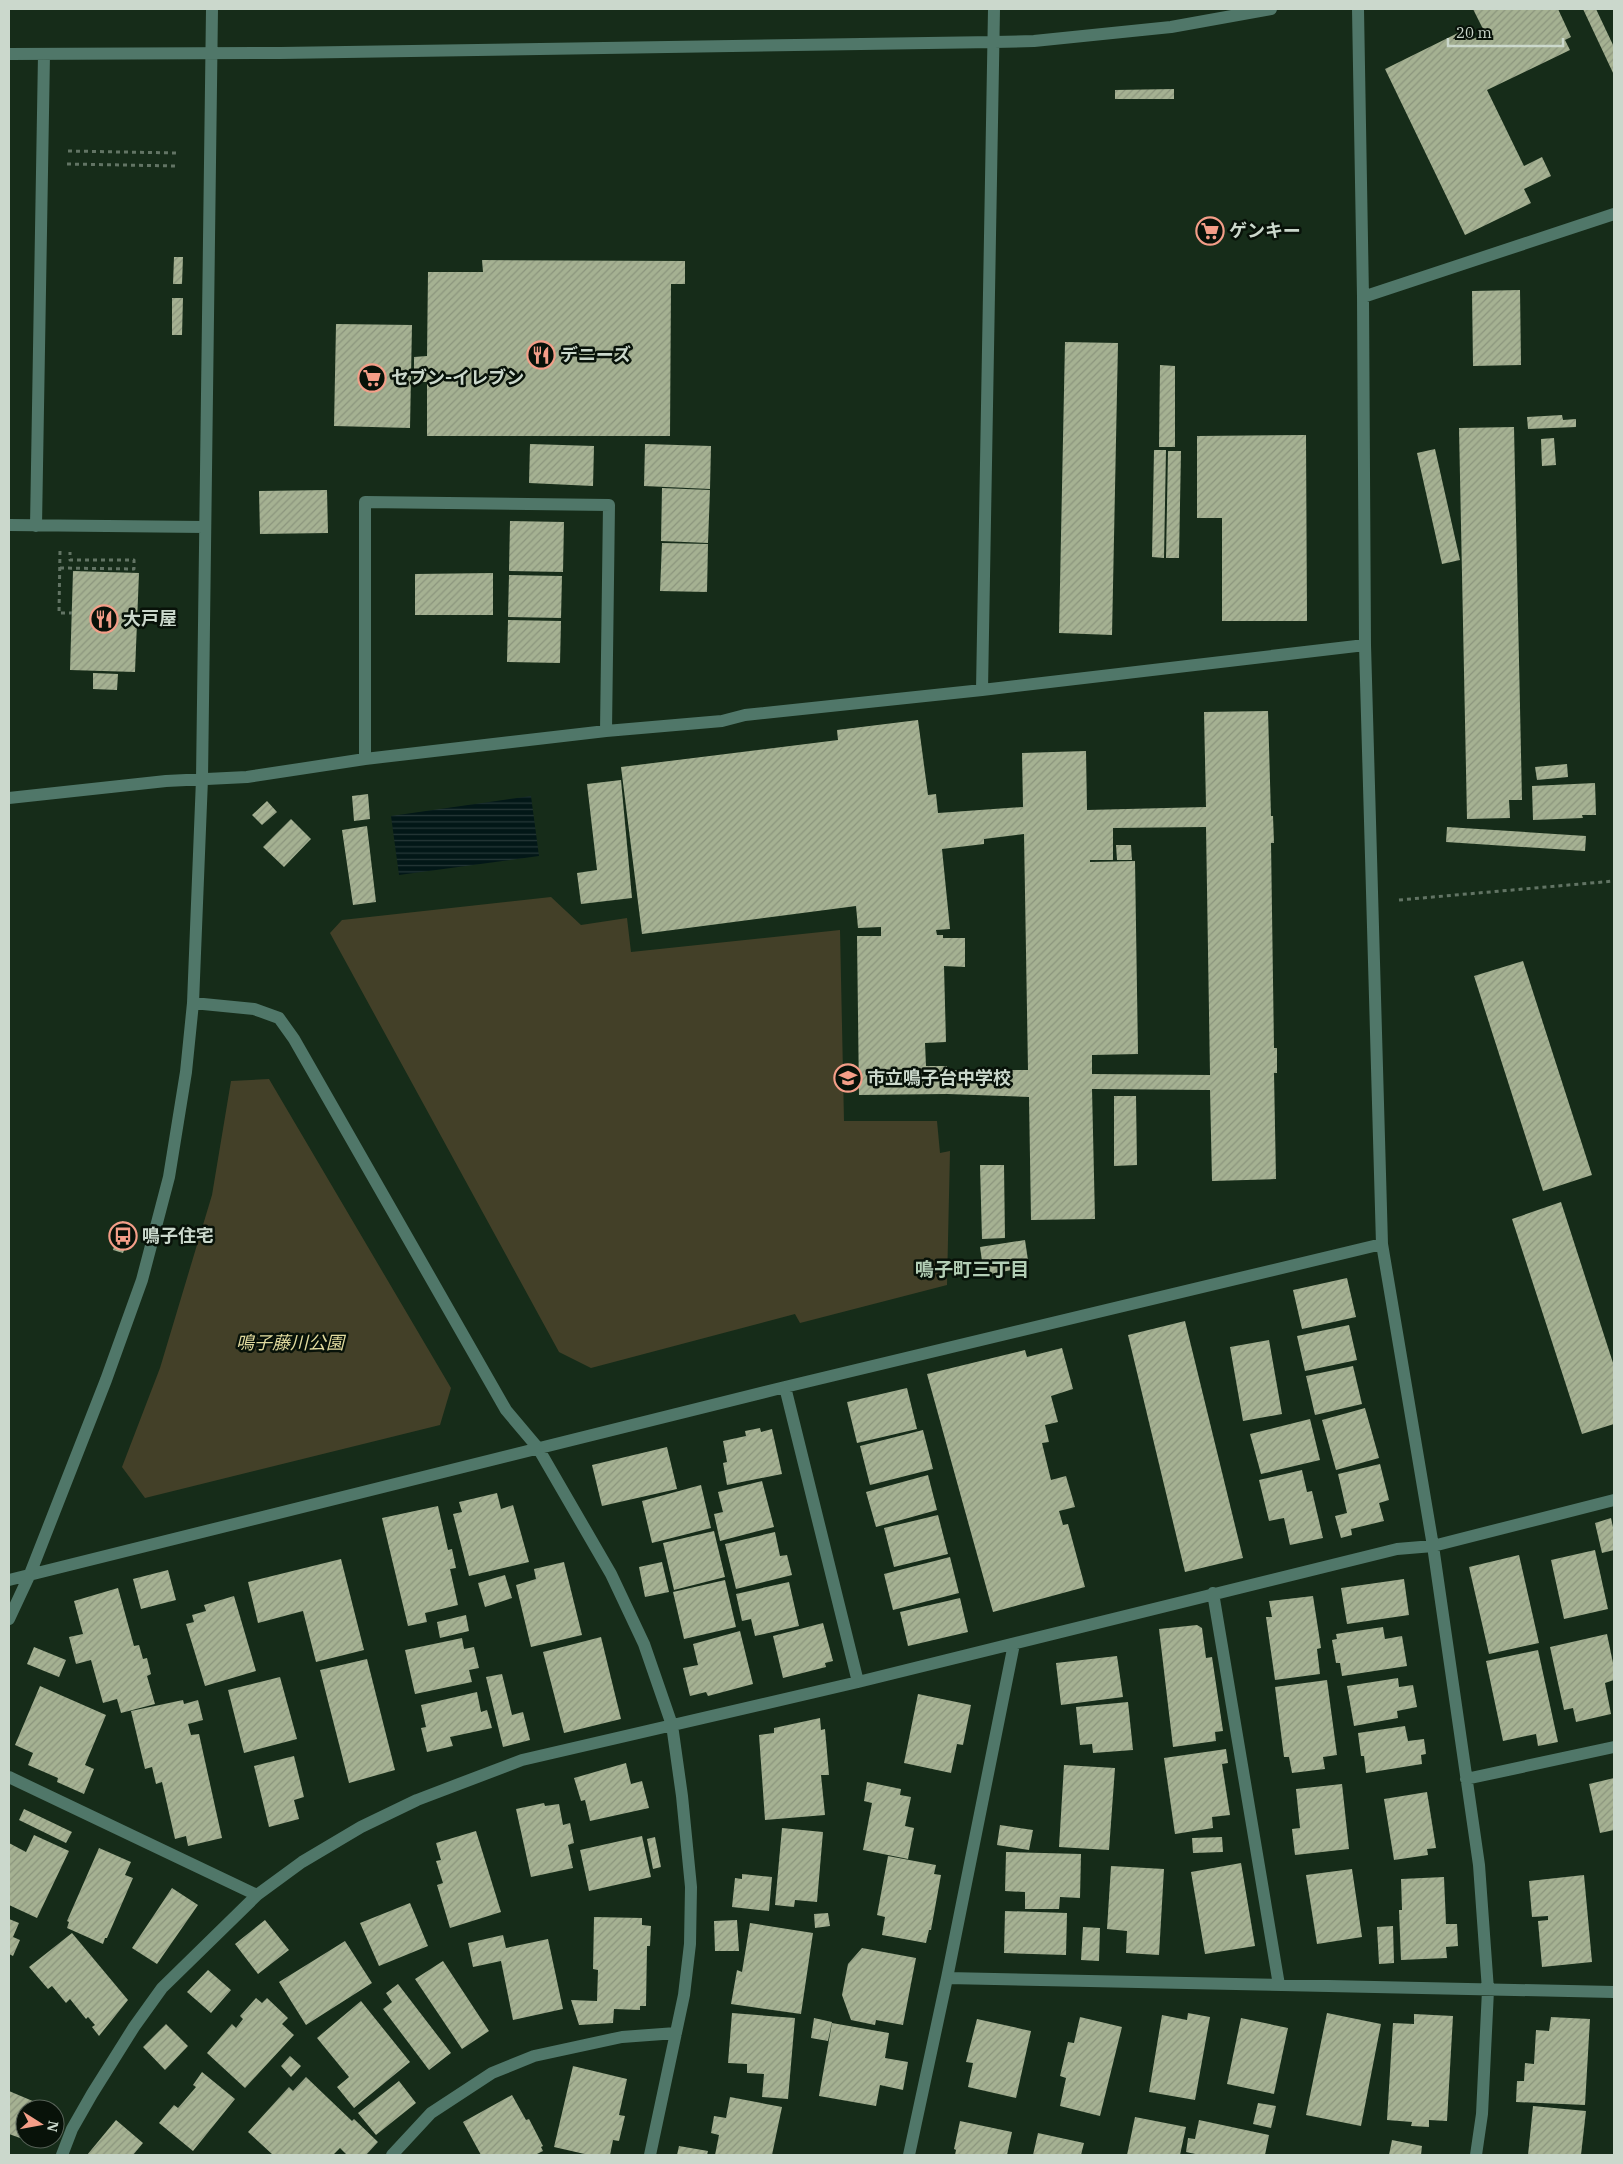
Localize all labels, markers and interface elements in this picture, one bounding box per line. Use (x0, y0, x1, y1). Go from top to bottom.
scale bar (1448, 15, 1563, 47)
text: 20 m (1456, 23, 1492, 42)
supermarket icon: ゲンキー (1195, 216, 1225, 246)
place label: ゲンキー (1229, 219, 1301, 242)
restaurant icon: デニーズ (526, 340, 556, 370)
place label: デニーズ (560, 343, 631, 366)
supermarket icon: セブン-イレブン (357, 363, 387, 393)
place label: セブン-イレブン (391, 366, 524, 389)
restaurant icon: 大戸屋 (89, 604, 119, 634)
place label: 大戸屋 (123, 607, 177, 630)
school or university icon: 市立鳴子台中学校 (833, 1063, 863, 1093)
place label: 市立鳴子台中学校 (867, 1066, 1011, 1089)
bus stop icon: 鳴子住宅 (108, 1221, 138, 1251)
place label: 鳴子住宅 (142, 1224, 214, 1247)
district label: 鳴子町三丁目 (915, 1257, 1029, 1281)
park label: 鳴子藤川公園 (236, 1331, 347, 1354)
north arrow (15, 2099, 65, 2149)
text: N (43, 2119, 63, 2134)

